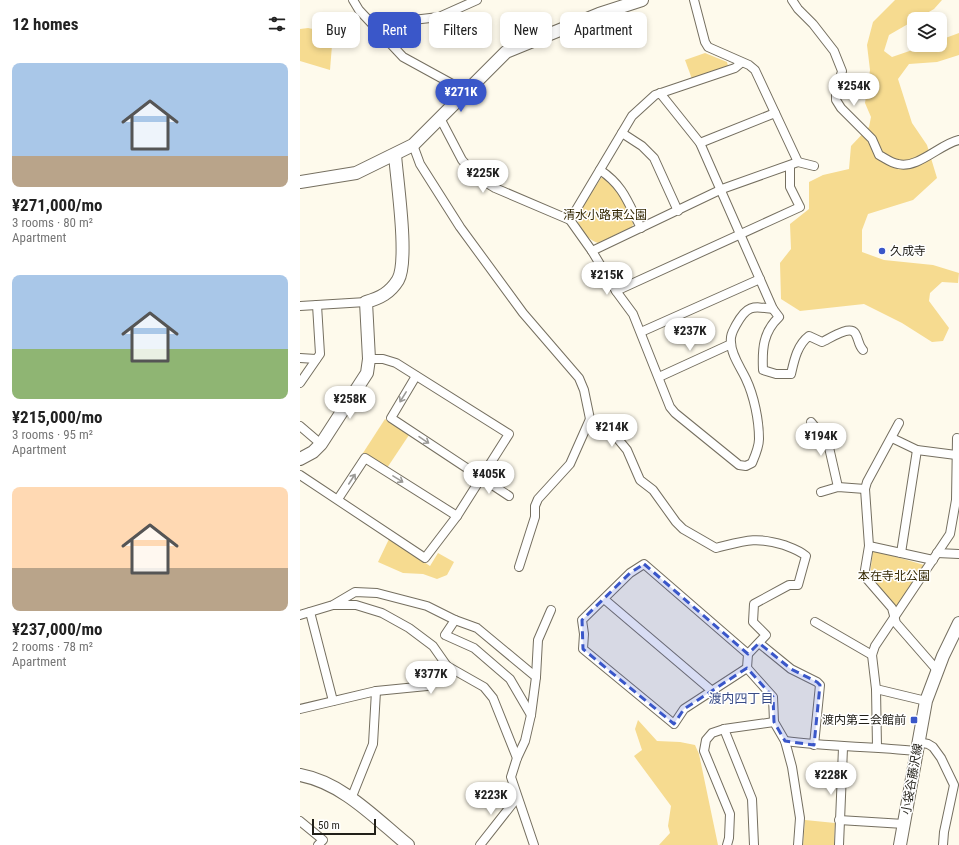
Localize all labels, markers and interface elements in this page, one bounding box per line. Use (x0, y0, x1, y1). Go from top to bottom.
chip: Buy (312, 12, 360, 48)
chip: Rent (368, 12, 421, 48)
chip: Filters (429, 12, 492, 48)
chip: New (500, 12, 552, 48)
chip: Apartment (560, 12, 647, 48)
map controls (907, 12, 947, 52)
button: layers (907, 12, 947, 52)
icon: filters (266, 13, 288, 35)
text: 12 homes (12, 14, 78, 34)
pin: ¥254K (826, 73, 882, 107)
text: ¥254K (837, 78, 871, 93)
pin: ¥271K (433, 79, 489, 113)
text: ¥271K (444, 84, 478, 99)
icon: home (114, 89, 186, 161)
pin: ¥225K (455, 160, 511, 194)
text: ¥225K (466, 165, 500, 180)
text: ¥271,000/mo (12, 195, 103, 215)
park label: 清水小路東公園 (563, 208, 647, 222)
text: 3 rooms · 80 m² (12, 215, 93, 230)
text: Apartment (12, 230, 66, 245)
place label: 久成寺 (890, 244, 926, 258)
marker: 久成寺 (877, 246, 887, 256)
pin: ¥215K (579, 262, 635, 296)
text: ¥215K (590, 267, 624, 282)
icon: home (114, 301, 186, 373)
pin: ¥237K (662, 318, 718, 352)
text: ¥237K (673, 323, 707, 338)
pin: ¥258K (322, 386, 378, 420)
text: ¥258K (333, 391, 367, 406)
one-way arrow (399, 391, 407, 403)
text: ¥215,000/mo (12, 407, 103, 427)
pin: ¥214K (584, 414, 640, 448)
text: ¥214K (595, 419, 629, 434)
pin: ¥194K (793, 423, 849, 457)
text: 3 rooms · 95 m² (12, 427, 93, 442)
text: ¥194K (804, 428, 838, 443)
one-way arrow (418, 436, 429, 444)
text: Apartment (12, 442, 66, 457)
pin: ¥405K (461, 461, 517, 495)
text: ¥405K (472, 466, 506, 481)
one-way arrow (348, 473, 356, 485)
one-way arrow (392, 475, 403, 483)
icon: home (114, 513, 186, 585)
park label: 本在寺北公園 (858, 569, 930, 583)
text: ¥237,000/mo (12, 619, 103, 639)
text: 2 rooms · 78 m² (12, 639, 93, 654)
text: Apartment (12, 654, 66, 669)
pin: ¥377K (403, 661, 459, 695)
text: ¥377K (414, 666, 448, 681)
district label: 渡内四丁目 (708, 691, 774, 706)
place label: 渡内第三会館前 (822, 713, 906, 727)
marker: 渡内第三会館前 (909, 715, 919, 725)
street label: 小袋谷藤沢線 (899, 742, 925, 816)
pin: ¥228K (803, 762, 859, 796)
text: ¥228K (814, 767, 848, 782)
pin: ¥223K (463, 782, 519, 816)
text: ¥223K (474, 787, 508, 802)
scale bar (312, 817, 376, 836)
text: 50 m (318, 819, 340, 832)

